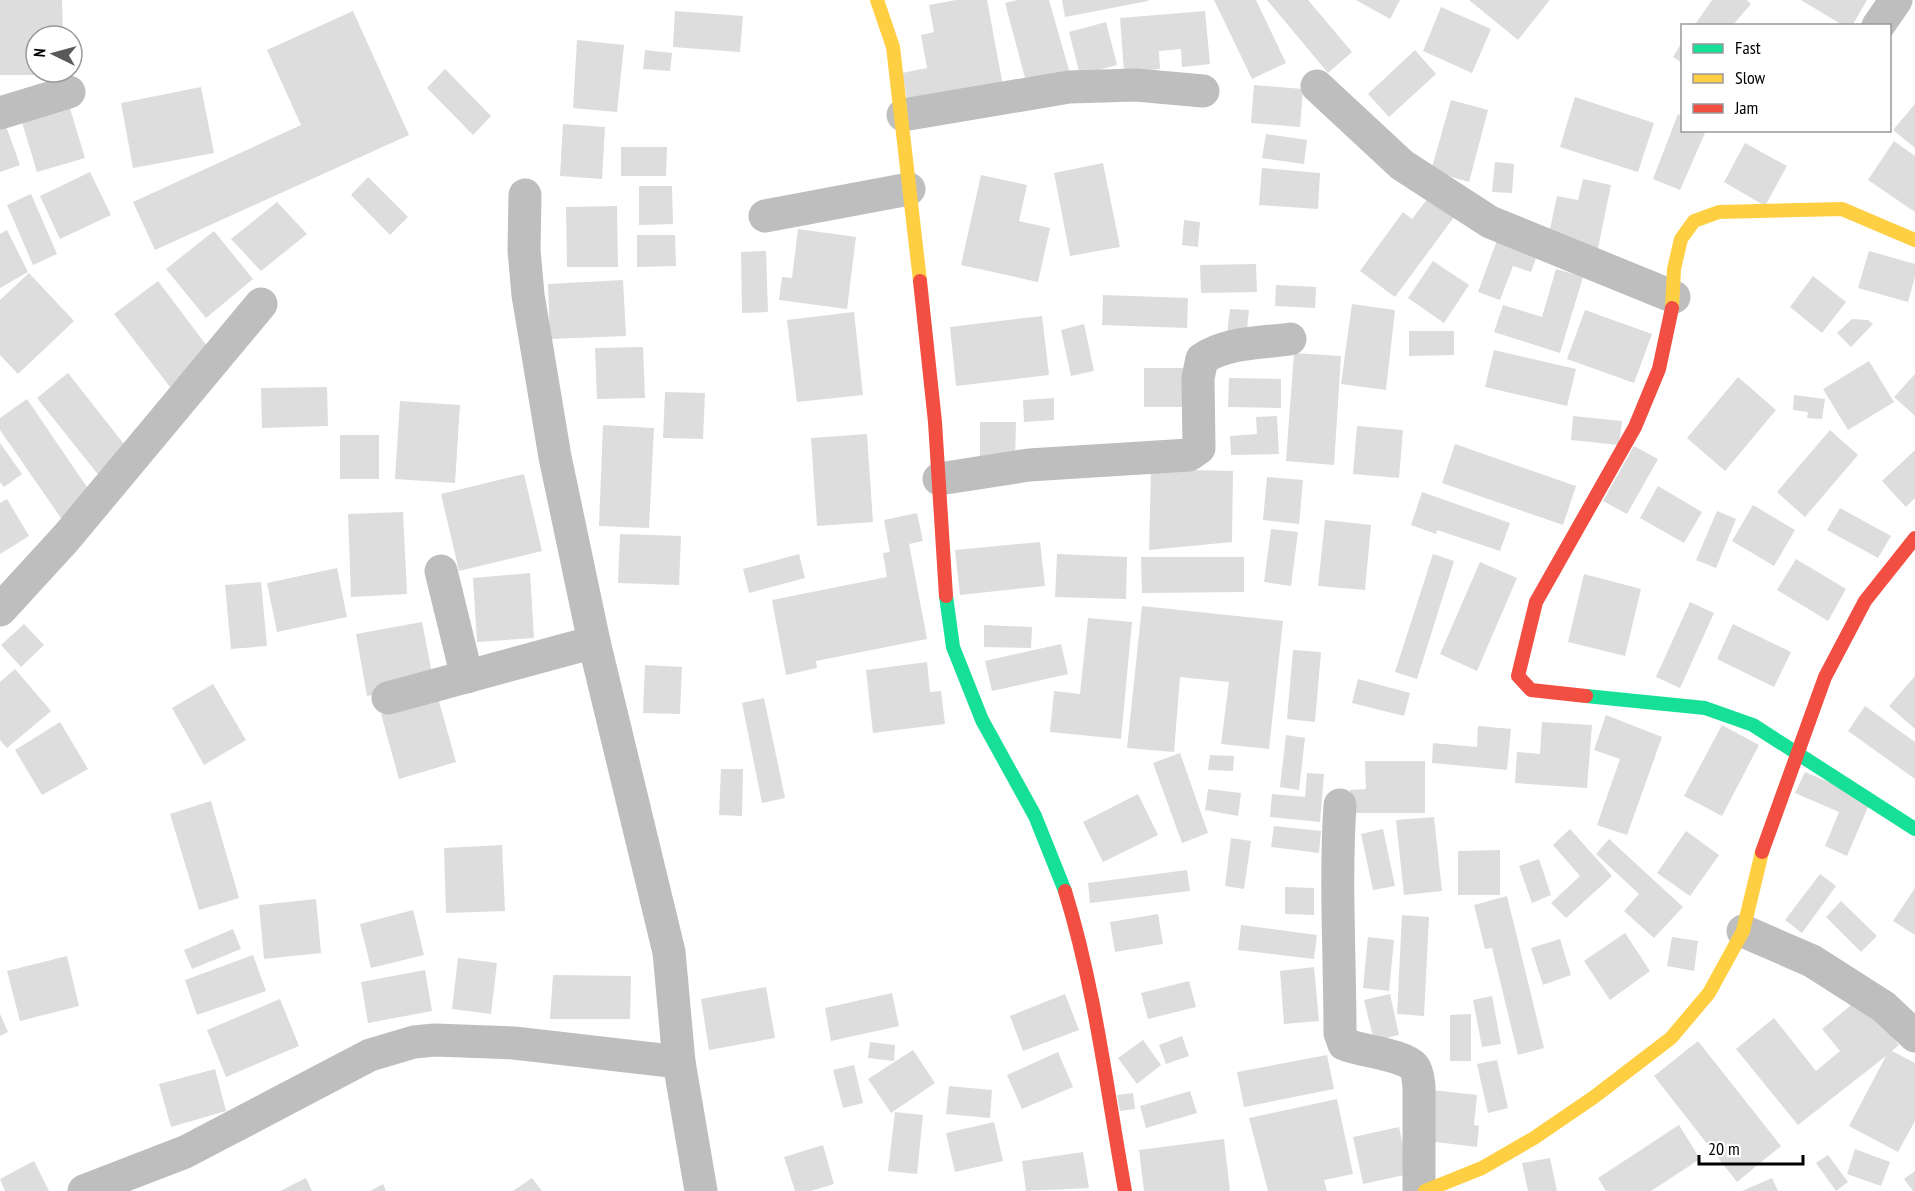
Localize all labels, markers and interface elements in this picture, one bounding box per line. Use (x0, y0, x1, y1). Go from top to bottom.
north arrow (24, 24, 84, 84)
legend (1681, 24, 1891, 132)
text: Fast (1735, 36, 1761, 59)
text: N (29, 48, 49, 58)
text: Slow (1735, 66, 1766, 89)
text: Jam (1734, 96, 1758, 119)
scale bar (1699, 1128, 1802, 1166)
text: 20 m (1708, 1137, 1740, 1160)

